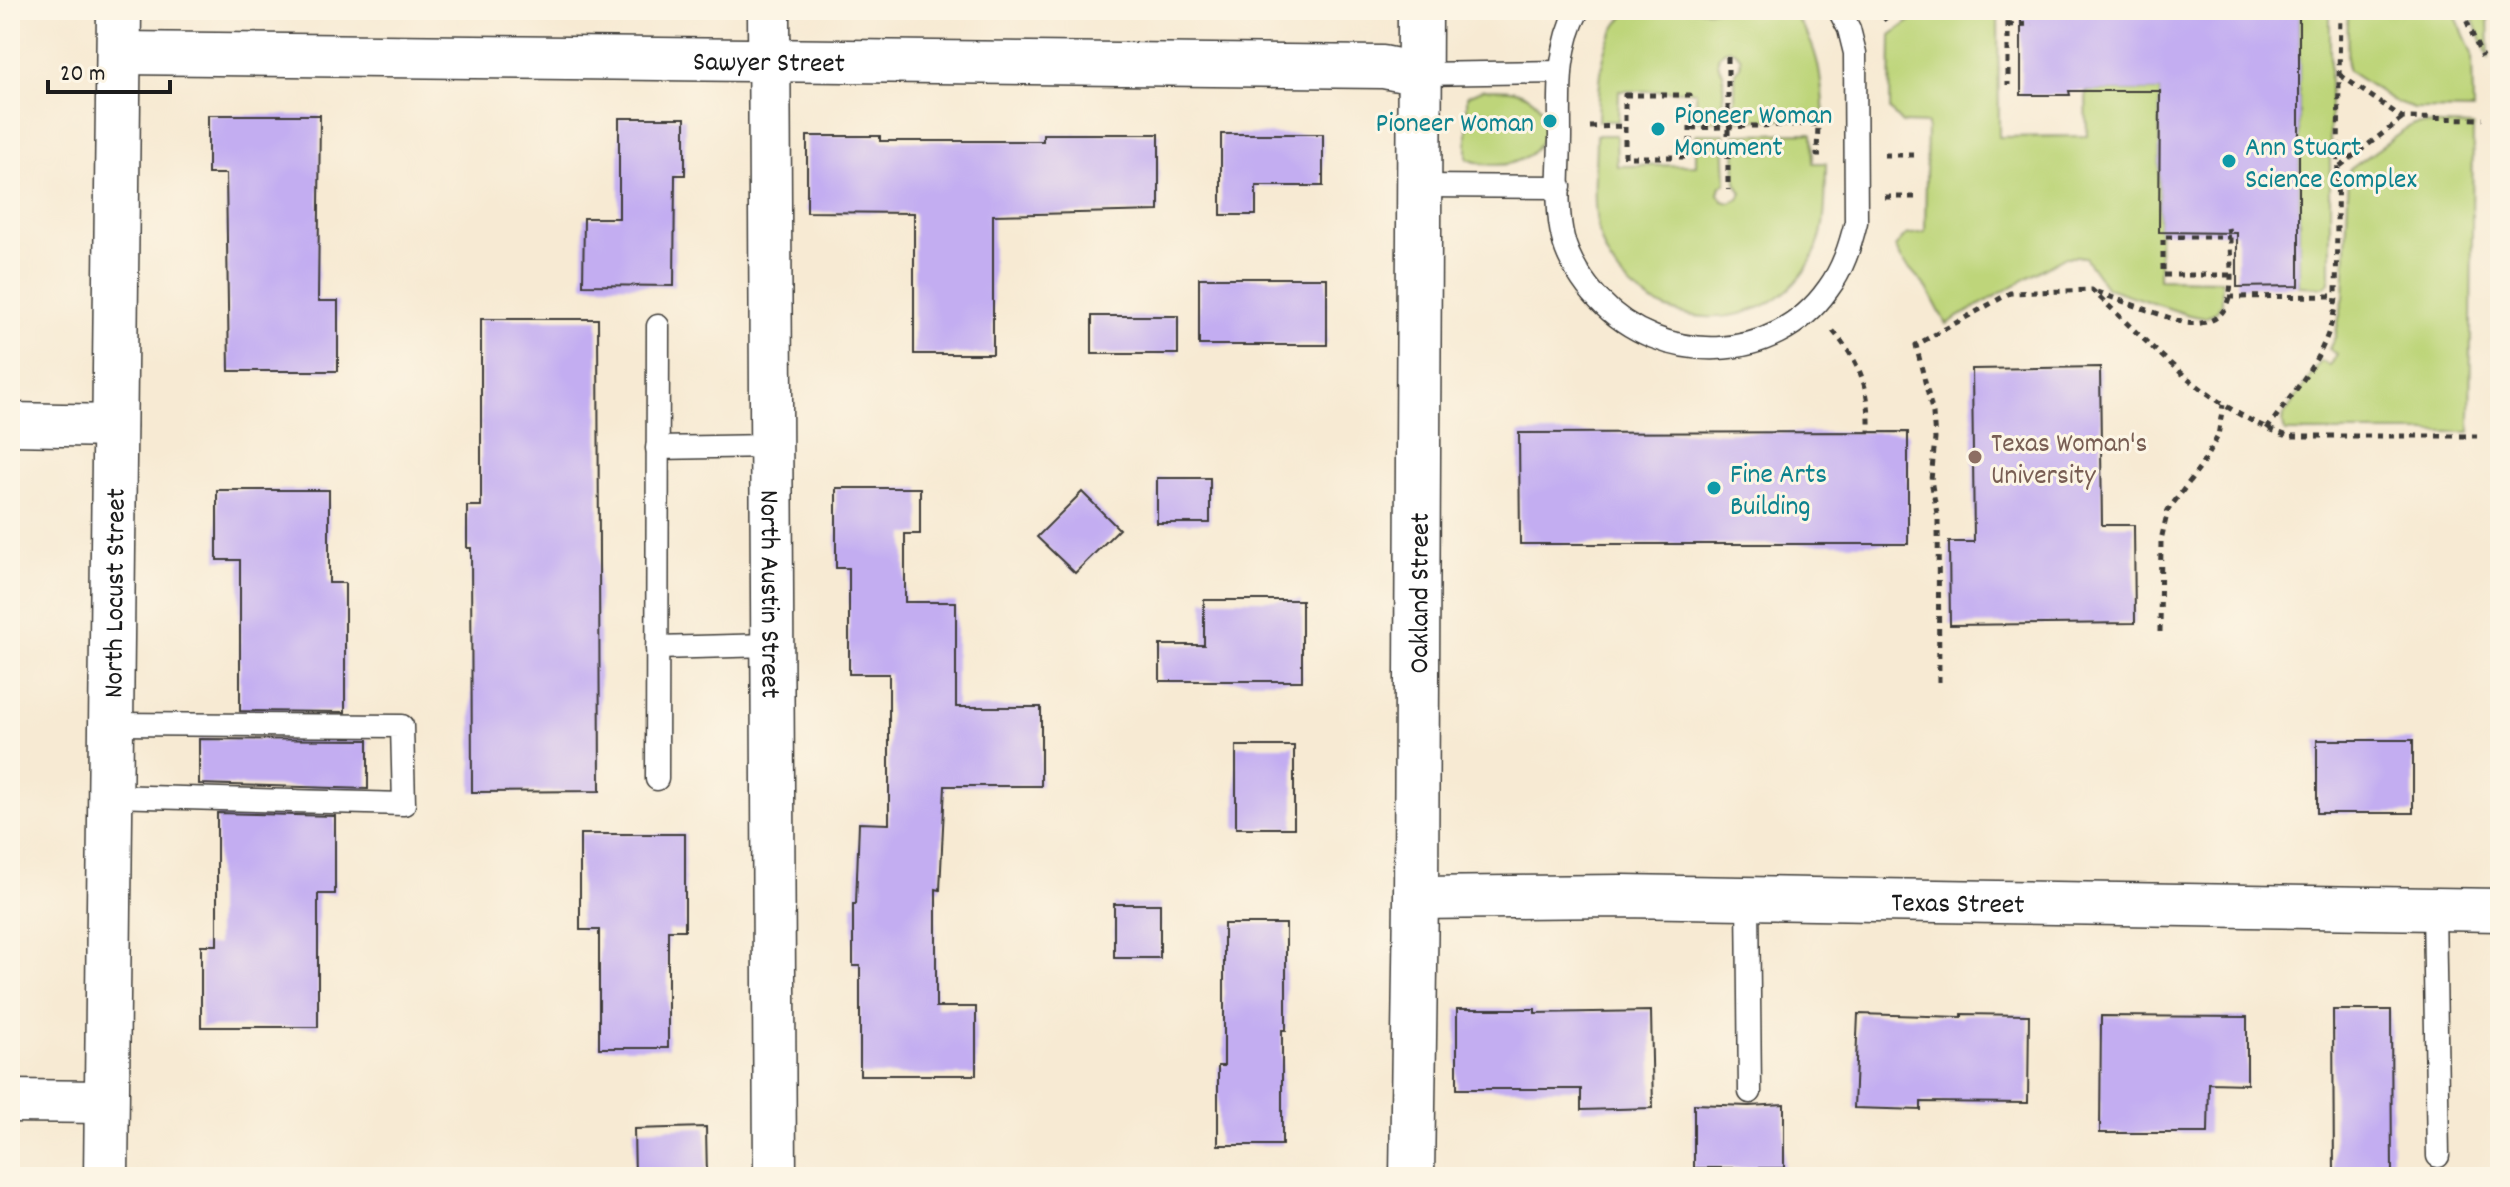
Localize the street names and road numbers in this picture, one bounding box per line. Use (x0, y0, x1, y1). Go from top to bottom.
street label: Sawyer Street (693, 44, 845, 86)
street label: North Locust Street (96, 488, 139, 698)
street label: North Austin Street (746, 490, 788, 698)
street label: Oakland Street (1402, 512, 1443, 674)
street label: Texas Street (1891, 885, 2025, 927)

